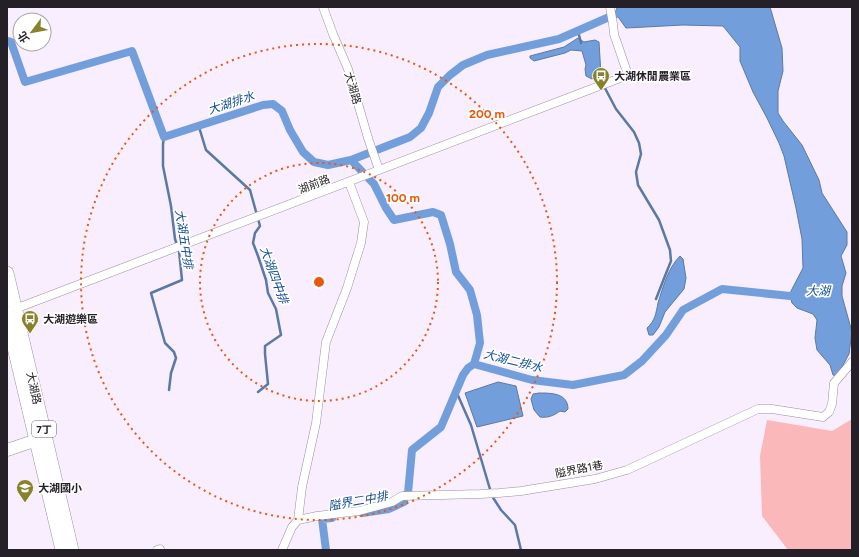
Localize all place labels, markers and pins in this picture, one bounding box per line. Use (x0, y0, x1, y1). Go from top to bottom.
bus stop icon: 大湖休閒農業區 (591, 66, 611, 91)
place label: 大湖休閒農業區 (614, 70, 691, 83)
centre of rings (312, 275, 326, 289)
bus stop icon: 大湖遊樂區 (20, 309, 40, 334)
place label: 大湖遊樂區 (43, 313, 98, 326)
school or university icon: 大湖國小 (15, 478, 35, 503)
place label: 大湖國小 (38, 482, 82, 495)

